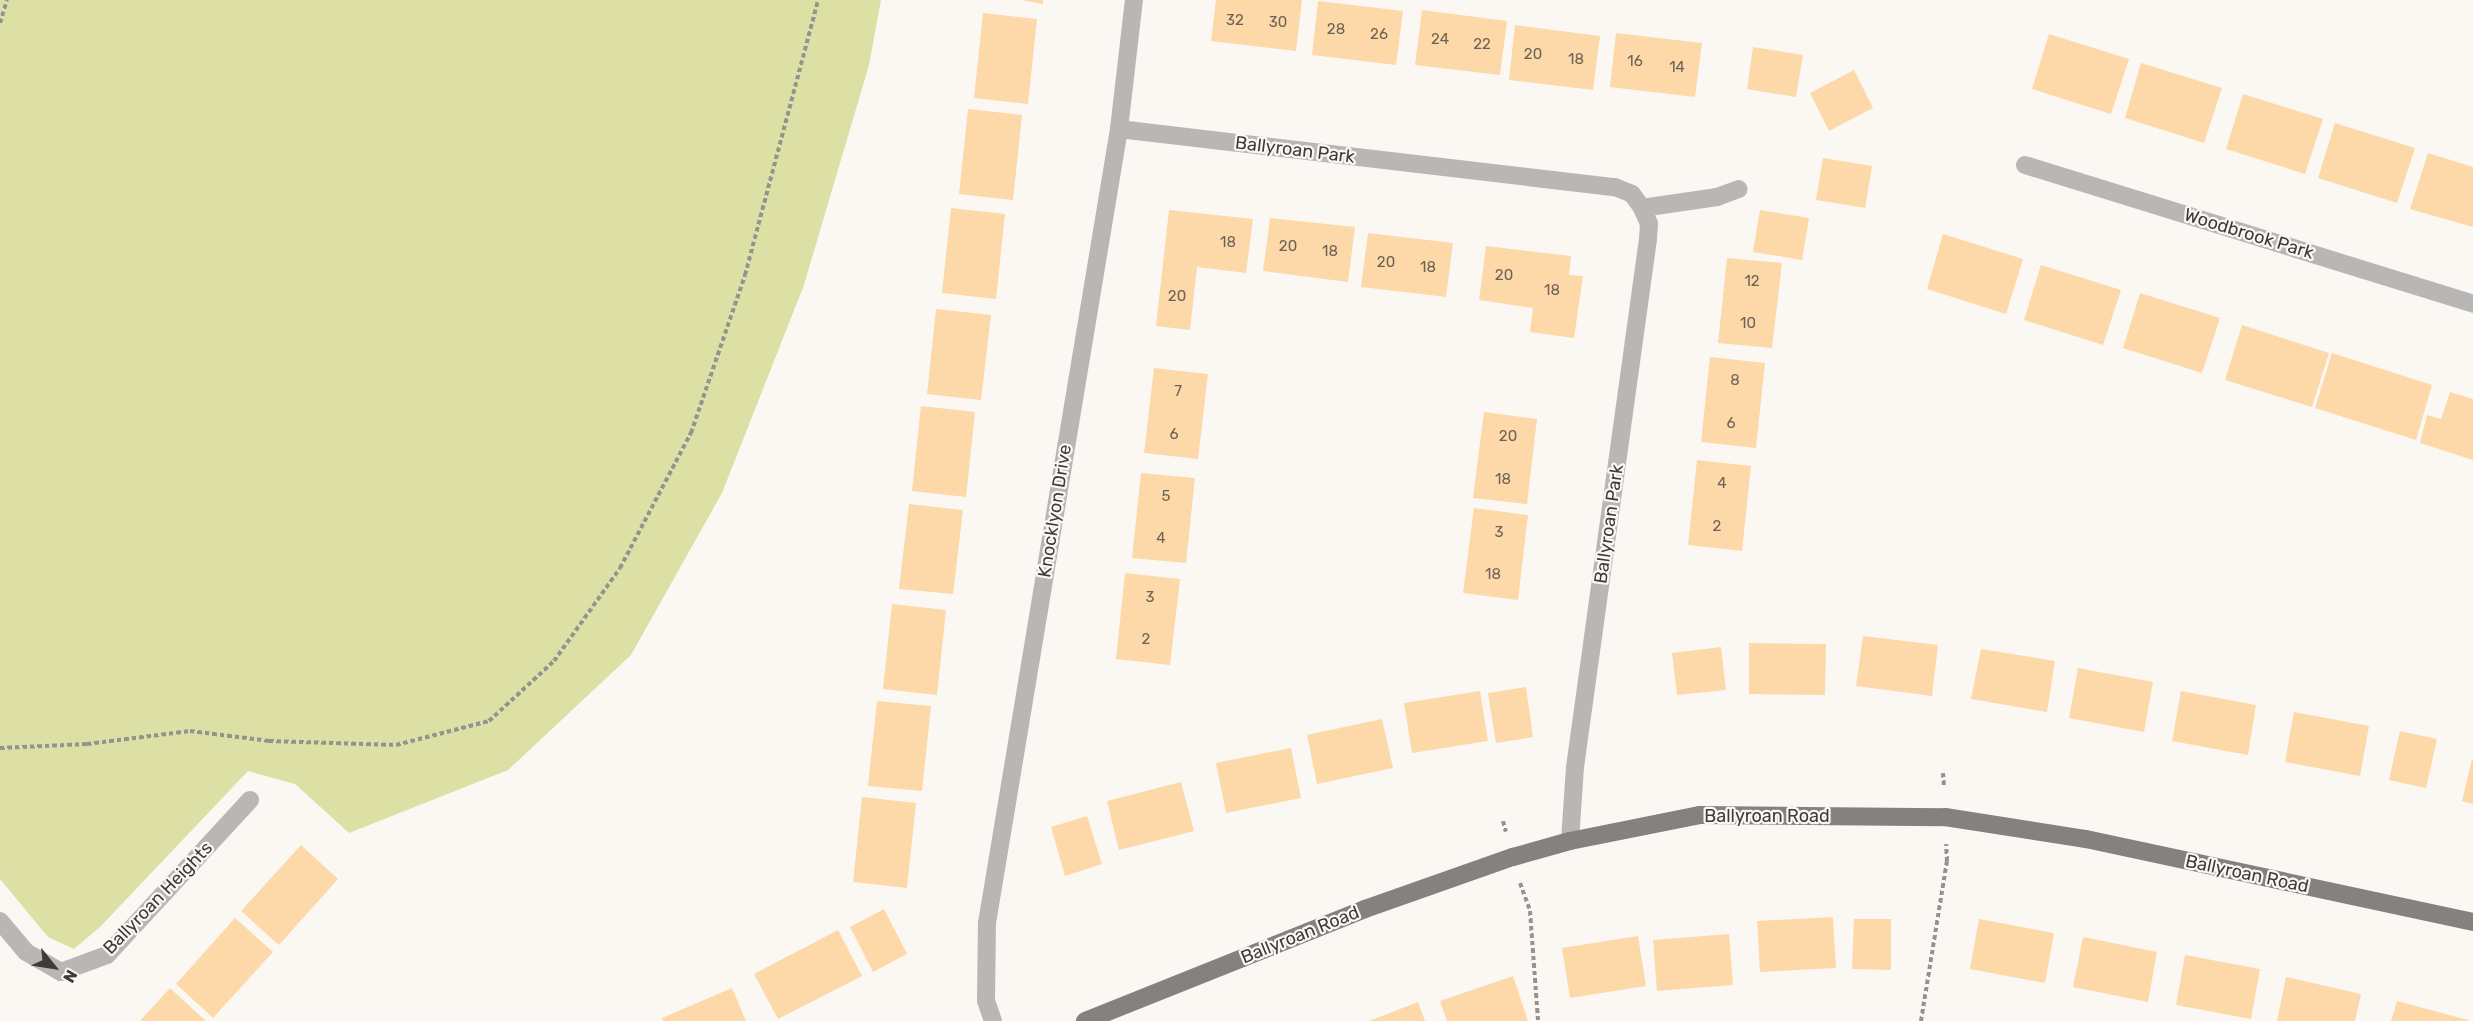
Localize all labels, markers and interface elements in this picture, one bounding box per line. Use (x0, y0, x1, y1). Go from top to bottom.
house number: 32 (1226, 12, 1244, 30)
house number: 30 (1269, 14, 1287, 32)
house number: 28 (1327, 21, 1345, 39)
house number: 26 (1370, 26, 1388, 44)
house number: 24 (1431, 31, 1449, 49)
house number: 22 (1473, 36, 1491, 54)
house number: 20 (1524, 46, 1542, 64)
house number: 18 (1568, 51, 1584, 69)
house number: 16 (1627, 53, 1643, 71)
house number: 14 (1669, 59, 1685, 77)
street label: Ballyroan Park (1234, 132, 1356, 168)
street label: Woodbrook Park (2181, 204, 2317, 264)
house number: 18 (1220, 234, 1236, 252)
house number: 20 (1279, 238, 1297, 256)
house number: 18 (1322, 243, 1338, 261)
house number: 20 (1377, 254, 1395, 272)
house number: 18 (1420, 259, 1436, 277)
house number: 20 (1495, 267, 1513, 285)
house number: 12 (1744, 273, 1760, 291)
house number: 18 (1544, 282, 1560, 300)
house number: 20 (1168, 288, 1186, 306)
house number: 10 (1740, 315, 1756, 333)
house number: 8 (1730, 372, 1740, 390)
house number: 7 (1174, 383, 1182, 401)
house number: 6 (1726, 415, 1736, 433)
house number: 6 (1169, 426, 1179, 444)
house number: 20 (1499, 428, 1517, 446)
street label: Knocklyon Drive (1034, 443, 1076, 579)
street label: Ballyroan Park (1590, 463, 1628, 585)
house number: 18 (1495, 471, 1511, 489)
house number: 4 (1717, 475, 1727, 493)
house number: 5 (1162, 488, 1170, 506)
house number: 2 (1713, 518, 1721, 536)
house number: 3 (1494, 524, 1504, 542)
house number: 4 (1156, 530, 1166, 548)
house number: 18 (1485, 566, 1501, 584)
house number: 3 (1145, 589, 1155, 607)
house number: 2 (1142, 631, 1150, 649)
street label: Ballyroan Road (1704, 805, 1830, 827)
street label: Ballyroan Heights (99, 837, 217, 959)
street label: Ballyroan Road (2183, 850, 2311, 898)
street label: Ballyroan Road (1238, 901, 1362, 969)
north arrow (24, 937, 84, 997)
text: N (59, 967, 81, 986)

